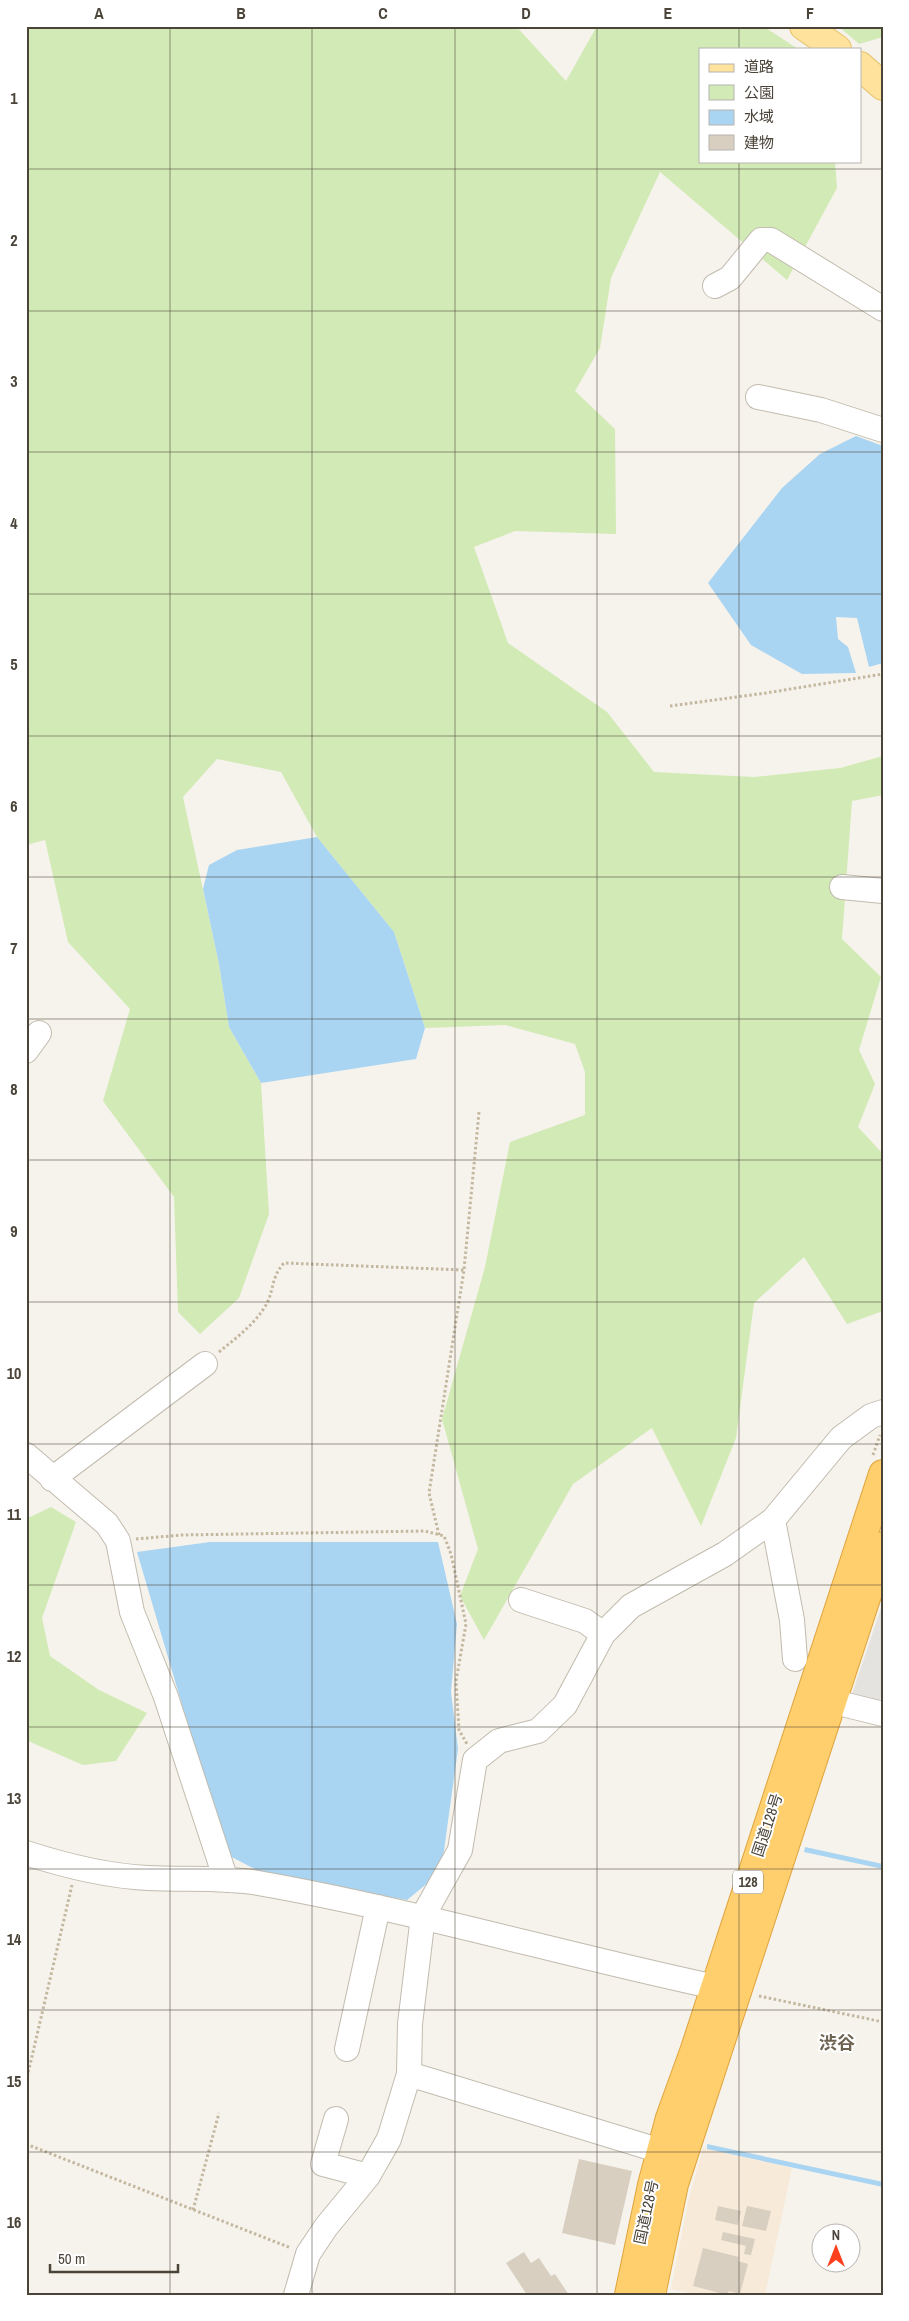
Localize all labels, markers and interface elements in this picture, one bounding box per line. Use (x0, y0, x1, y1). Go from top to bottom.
text: A (94, 2, 104, 24)
text: B (236, 2, 246, 24)
text: C (378, 2, 388, 24)
text: D (521, 2, 531, 24)
text: E (664, 2, 673, 24)
text: F (806, 2, 814, 24)
legend (699, 48, 862, 162)
text: 道路 (744, 56, 774, 77)
text: 公園 (744, 82, 774, 103)
text: 1 (10, 87, 18, 109)
text: 水域 (744, 106, 774, 127)
text: 建物 (744, 132, 774, 153)
text: 2 (10, 229, 18, 251)
text: 3 (10, 370, 18, 392)
text: 4 (10, 512, 18, 534)
text: 5 (10, 653, 18, 675)
text: 6 (10, 795, 18, 817)
text: 7 (10, 937, 18, 959)
text: 8 (10, 1078, 18, 1100)
text: 9 (10, 1220, 18, 1242)
text: 10 (7, 1362, 21, 1384)
text: 11 (7, 1503, 22, 1525)
text: 12 (7, 1645, 21, 1667)
text: 13 (7, 1787, 21, 1809)
street label: 国道128号 (747, 1791, 787, 1859)
road number: 128 (733, 1870, 763, 1894)
text: 14 (7, 1928, 22, 1950)
district label: 渋谷 (819, 2030, 855, 2055)
text: 15 (7, 2070, 21, 2092)
street label: 国道128号 (629, 2178, 663, 2246)
text: 16 (7, 2211, 21, 2233)
north arrow (812, 2224, 862, 2274)
text: N (832, 2226, 840, 2244)
scale bar (50, 2241, 178, 2273)
text: 50 m (58, 2248, 85, 2269)

